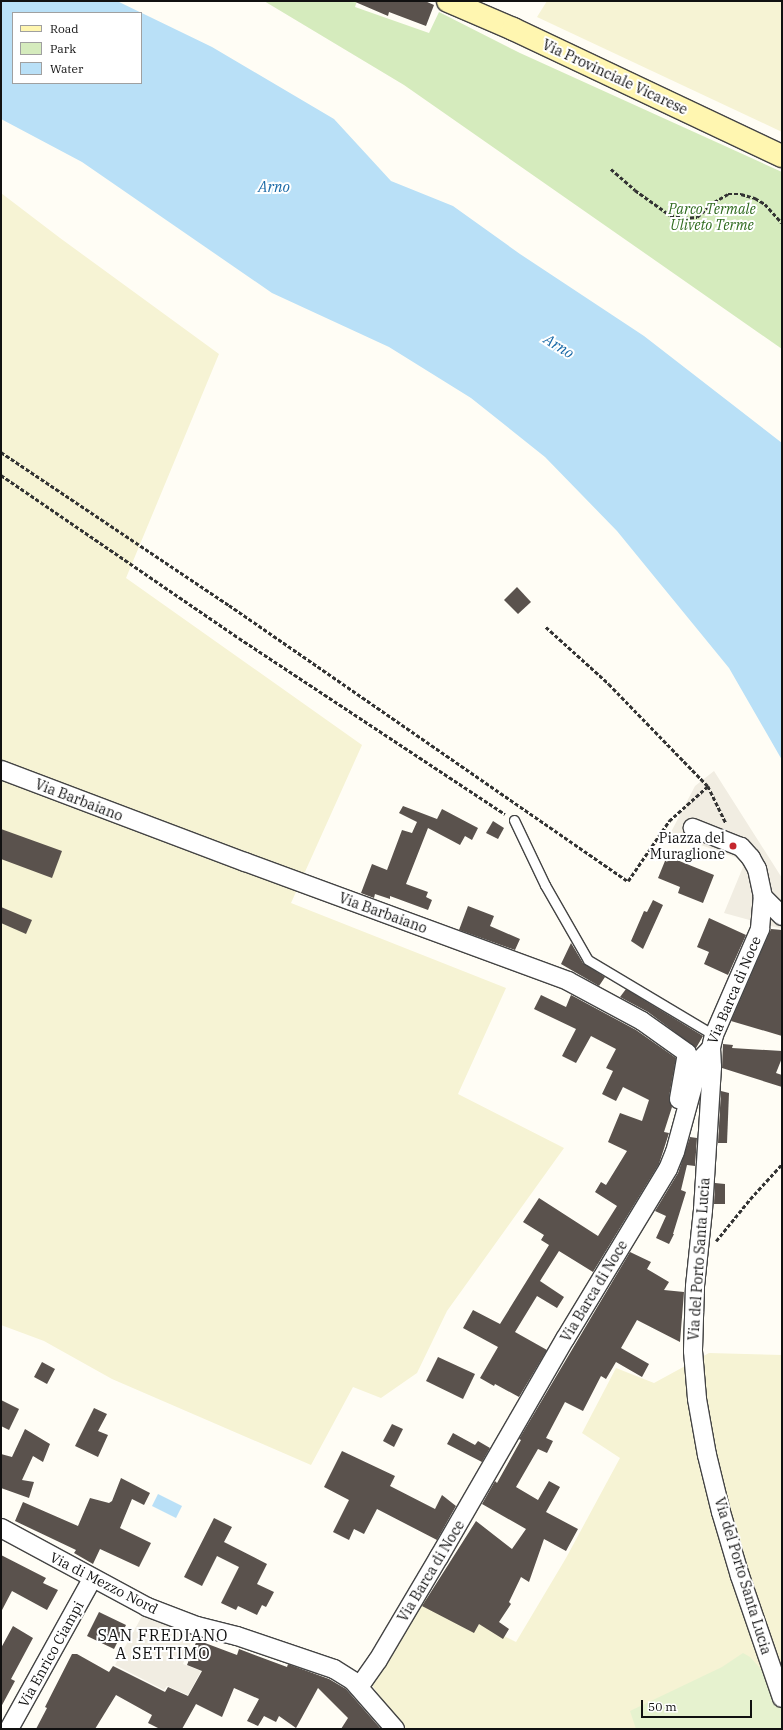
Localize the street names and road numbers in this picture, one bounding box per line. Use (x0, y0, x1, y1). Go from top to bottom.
street label: Via Provinciale Vicarese (540, 36, 690, 118)
street label: Via Barbaiano (33, 776, 125, 824)
street label: Via Barbaiano (337, 889, 429, 937)
street label: Via Barca di Noce (704, 934, 764, 1046)
street label: Via del Porto Santa Lucia (685, 1177, 713, 1341)
street label: Via Barca di Noce (557, 1237, 631, 1345)
street label: Via del Porto Santa Lucia (711, 1495, 775, 1657)
street label: Via Barca di Noce (394, 1517, 468, 1625)
street label: Via di Mezzo Nord (47, 1549, 161, 1617)
street label: Via Enrico Ciampi (15, 1598, 87, 1710)

